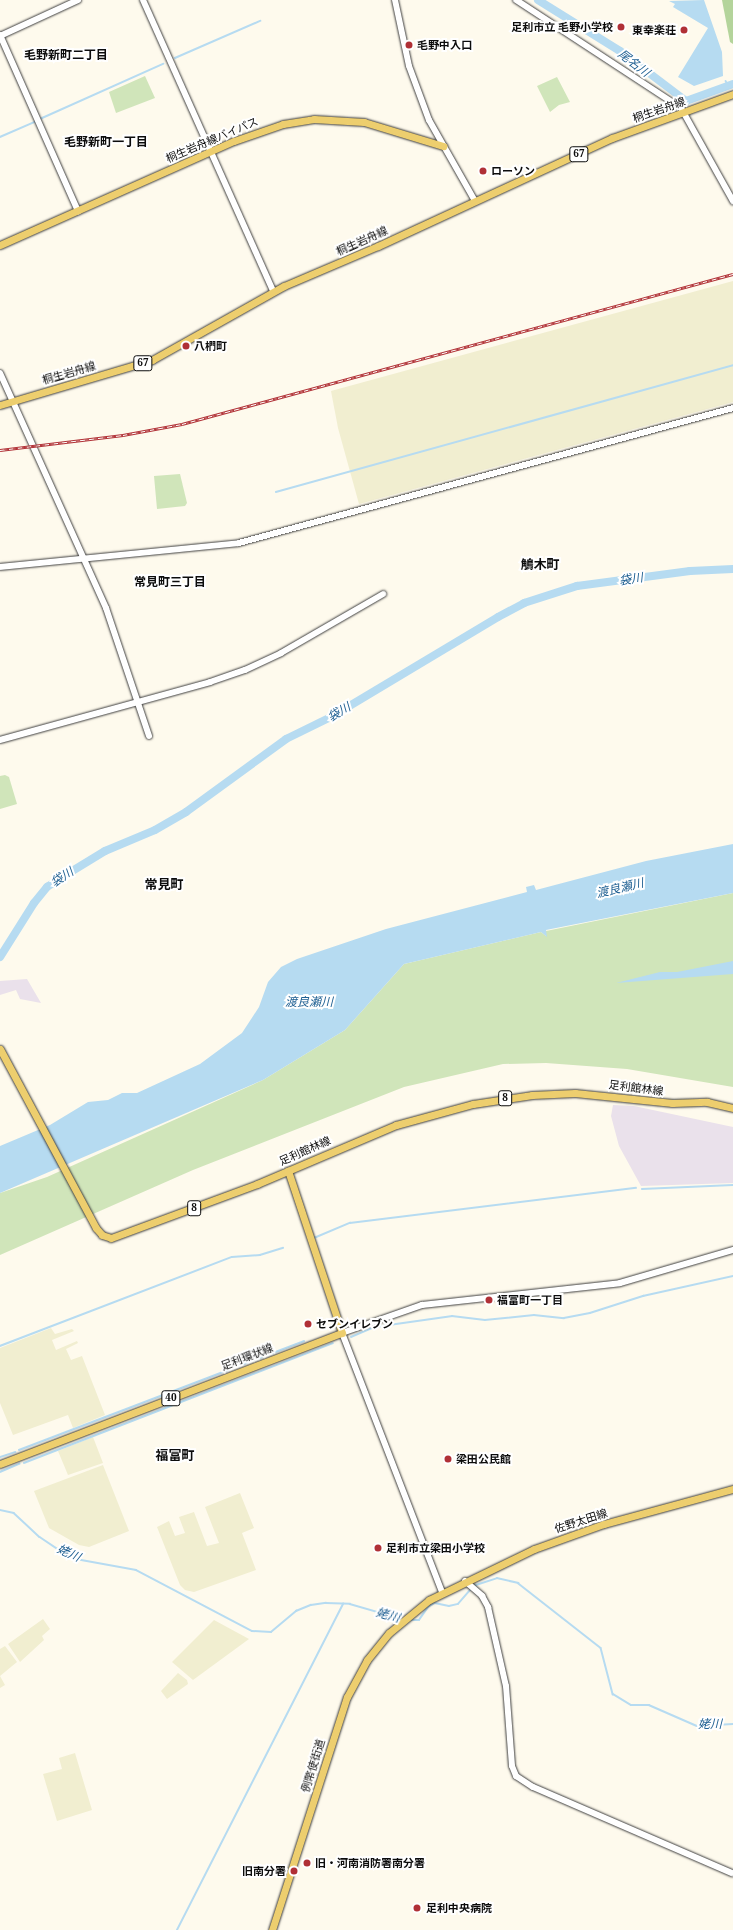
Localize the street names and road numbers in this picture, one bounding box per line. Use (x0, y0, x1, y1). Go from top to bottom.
street label: 桐生岩舟線 (631, 95, 687, 125)
street label: 桐生岩舟線バイパス (164, 115, 260, 165)
road number: 67 (569, 146, 589, 162)
street label: 桐生岩舟線 (334, 224, 390, 258)
road number: 67 (133, 355, 153, 371)
street label: 桐生岩舟線 (41, 359, 97, 387)
street label: 足利館林線 (608, 1078, 664, 1098)
road number: 8 (498, 1090, 512, 1106)
street label: 足利館林線 (277, 1134, 333, 1168)
road number: 8 (187, 1200, 201, 1216)
street label: 足利環状線 (219, 1341, 275, 1373)
road number: 40 (161, 1390, 181, 1406)
street label: 佐野太田線 (553, 1506, 609, 1536)
street label: 例幣使街道 (299, 1738, 327, 1794)

